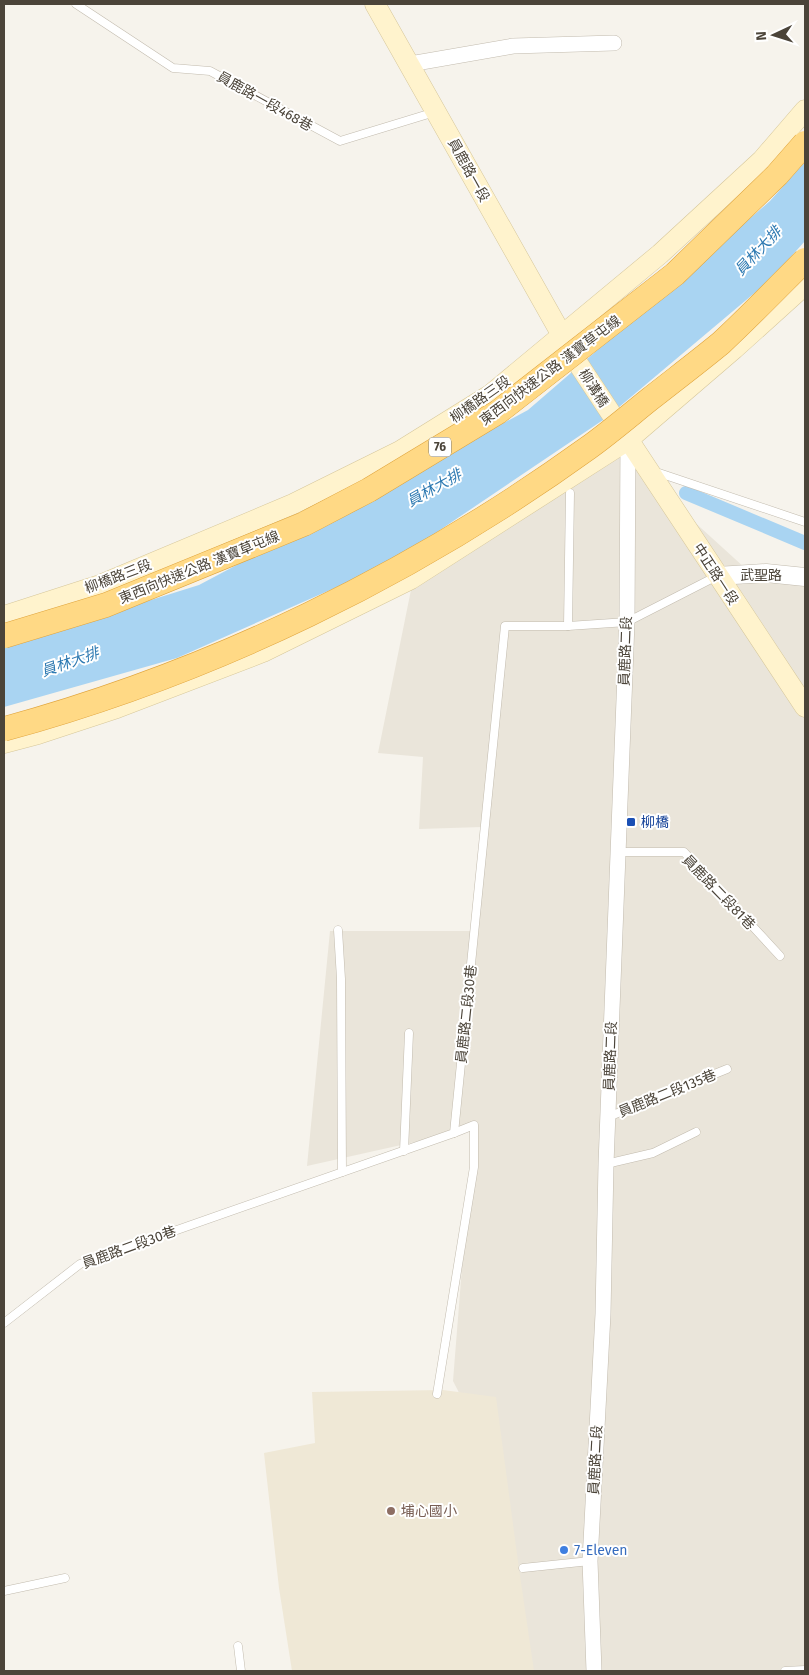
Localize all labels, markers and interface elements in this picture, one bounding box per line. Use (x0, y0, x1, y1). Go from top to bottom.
north arrow (749, 10, 799, 60)
text: N (753, 31, 770, 41)
street label: 員鹿路一段468巷 (214, 68, 316, 135)
street label: 員鹿路一段 (444, 136, 493, 205)
water label: 員林大排 (731, 221, 786, 279)
street label: 東西向快速公路 漢寶草屯線 (477, 312, 624, 429)
street label: 柳溝橋 (575, 366, 612, 411)
street label: 柳橋路三段 (447, 372, 514, 426)
road number: 76 (429, 438, 451, 457)
water label: 員林大排 (403, 465, 466, 510)
street label: 東西向快速公路 漢寶草屯線 (116, 527, 282, 608)
street label: 中正路一段 (689, 540, 742, 608)
street label: 柳橋路三段 (82, 556, 154, 597)
street label: 武聖路 (740, 567, 782, 584)
street label: 員鹿路二段 (616, 616, 635, 686)
water label: 員林大排 (39, 643, 103, 680)
place label: 柳橋 (641, 814, 669, 831)
marker: 柳橋 (625, 816, 637, 828)
street label: 員鹿路二段81巷 (679, 851, 759, 933)
street label: 員鹿路二段30巷 (453, 964, 480, 1064)
street label: 員鹿路二段 (601, 1021, 620, 1091)
street label: 員鹿路二段135巷 (616, 1066, 719, 1121)
street label: 員鹿路二段30巷 (80, 1223, 179, 1272)
street label: 員鹿路二段 (585, 1425, 606, 1495)
place label: 埔心國小 (401, 1503, 457, 1520)
marker: 埔心國小 (385, 1505, 397, 1517)
place label: 7-Eleven (574, 1542, 628, 1559)
marker: 7-Eleven (558, 1544, 570, 1556)

